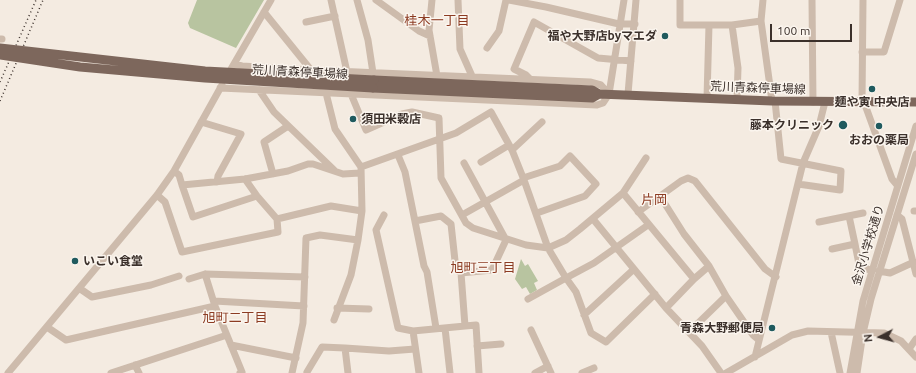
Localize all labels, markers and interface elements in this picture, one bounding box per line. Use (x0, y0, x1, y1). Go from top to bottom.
district label: 桂木一丁目 (405, 13, 469, 29)
scale bar (772, 16, 854, 42)
text: 100 m (777, 24, 810, 37)
place label: 福や大野店byマエダ (548, 29, 657, 43)
marker: 福や大野店byマエダ (660, 31, 670, 41)
street label: 荒川青森停車場線 (252, 62, 348, 82)
street label: 荒川青森停車場線 (710, 79, 806, 97)
marker: 麺や寅 中央店 (867, 84, 877, 94)
place label: 麺や寅 中央店 (835, 95, 909, 109)
place label: 須田米穀店 (361, 112, 421, 126)
marker: 須田米穀店 (348, 114, 358, 124)
place label: 藤本クリニック (750, 118, 834, 132)
marker: 藤本クリニック (837, 119, 849, 131)
marker: おおの薬局 (874, 121, 884, 131)
place label: おおの薬局 (849, 133, 909, 147)
district label: 片岡 (641, 192, 667, 208)
street label: 金沢小学校通り (849, 203, 887, 287)
place label: いこい食堂 (83, 254, 143, 268)
marker: いこい食堂 (70, 256, 80, 266)
district label: 旭町三丁目 (451, 260, 515, 276)
district label: 旭町二丁目 (203, 310, 267, 326)
north arrow (860, 317, 900, 357)
place label: 青森大野郵便局 (680, 321, 764, 335)
marker: 青森大野郵便局 (767, 323, 777, 333)
text: N (862, 334, 874, 343)

